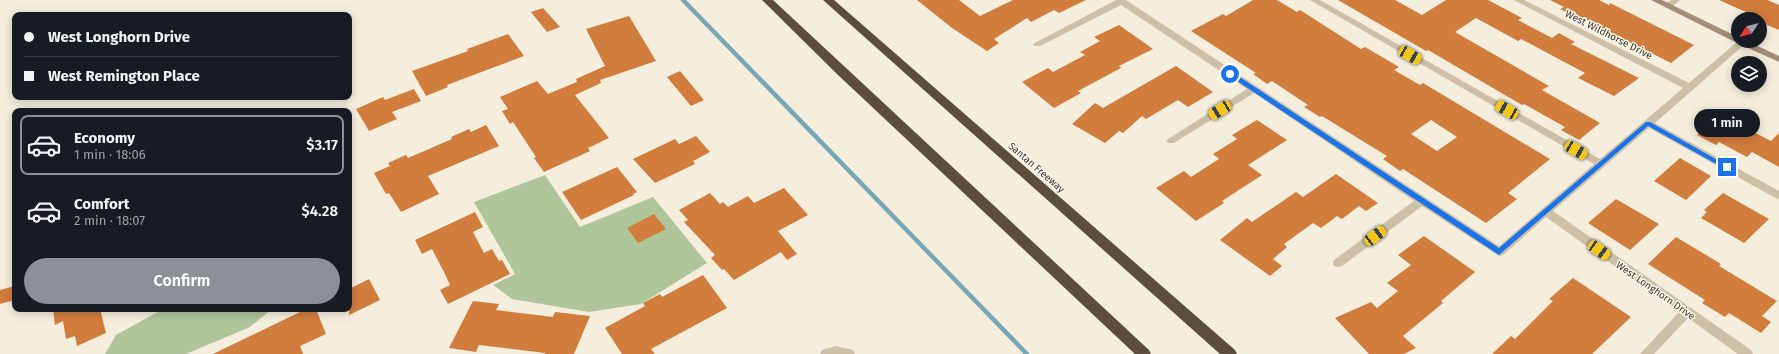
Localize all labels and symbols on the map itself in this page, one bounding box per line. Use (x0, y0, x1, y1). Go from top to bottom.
street label: West Wildhorse Drive (1563, 8, 1654, 62)
north arrow (1731, 12, 1767, 48)
car (1397, 44, 1423, 66)
route start (1221, 65, 1239, 83)
car (1207, 99, 1233, 121)
car (1494, 99, 1520, 121)
callout: 1 min (1694, 109, 1760, 137)
car (1563, 139, 1589, 161)
street label: Santan Freeway (1006, 140, 1067, 195)
route end (1718, 158, 1736, 176)
car (1362, 224, 1388, 248)
car (1586, 238, 1612, 262)
street label: West Longhorn Drive (1614, 259, 1697, 323)

